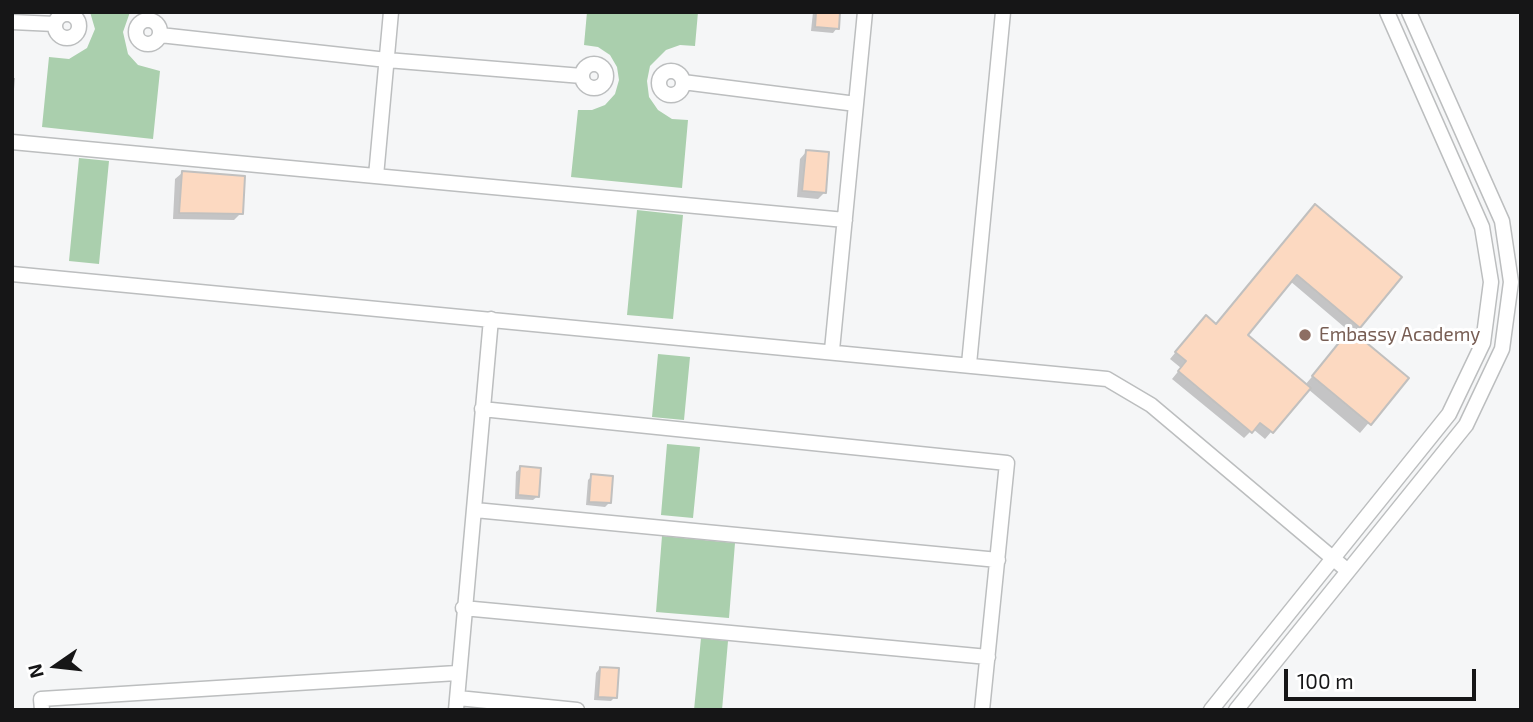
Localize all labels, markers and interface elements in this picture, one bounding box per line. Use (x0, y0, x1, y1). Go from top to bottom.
place label: Embassy Academy (1319, 324, 1480, 346)
marker: Embassy Academy (1297, 327, 1313, 343)
north arrow (21, 631, 91, 701)
scale bar (1288, 656, 1480, 700)
text: N (22, 662, 48, 681)
text: 100 m (1297, 668, 1354, 693)

